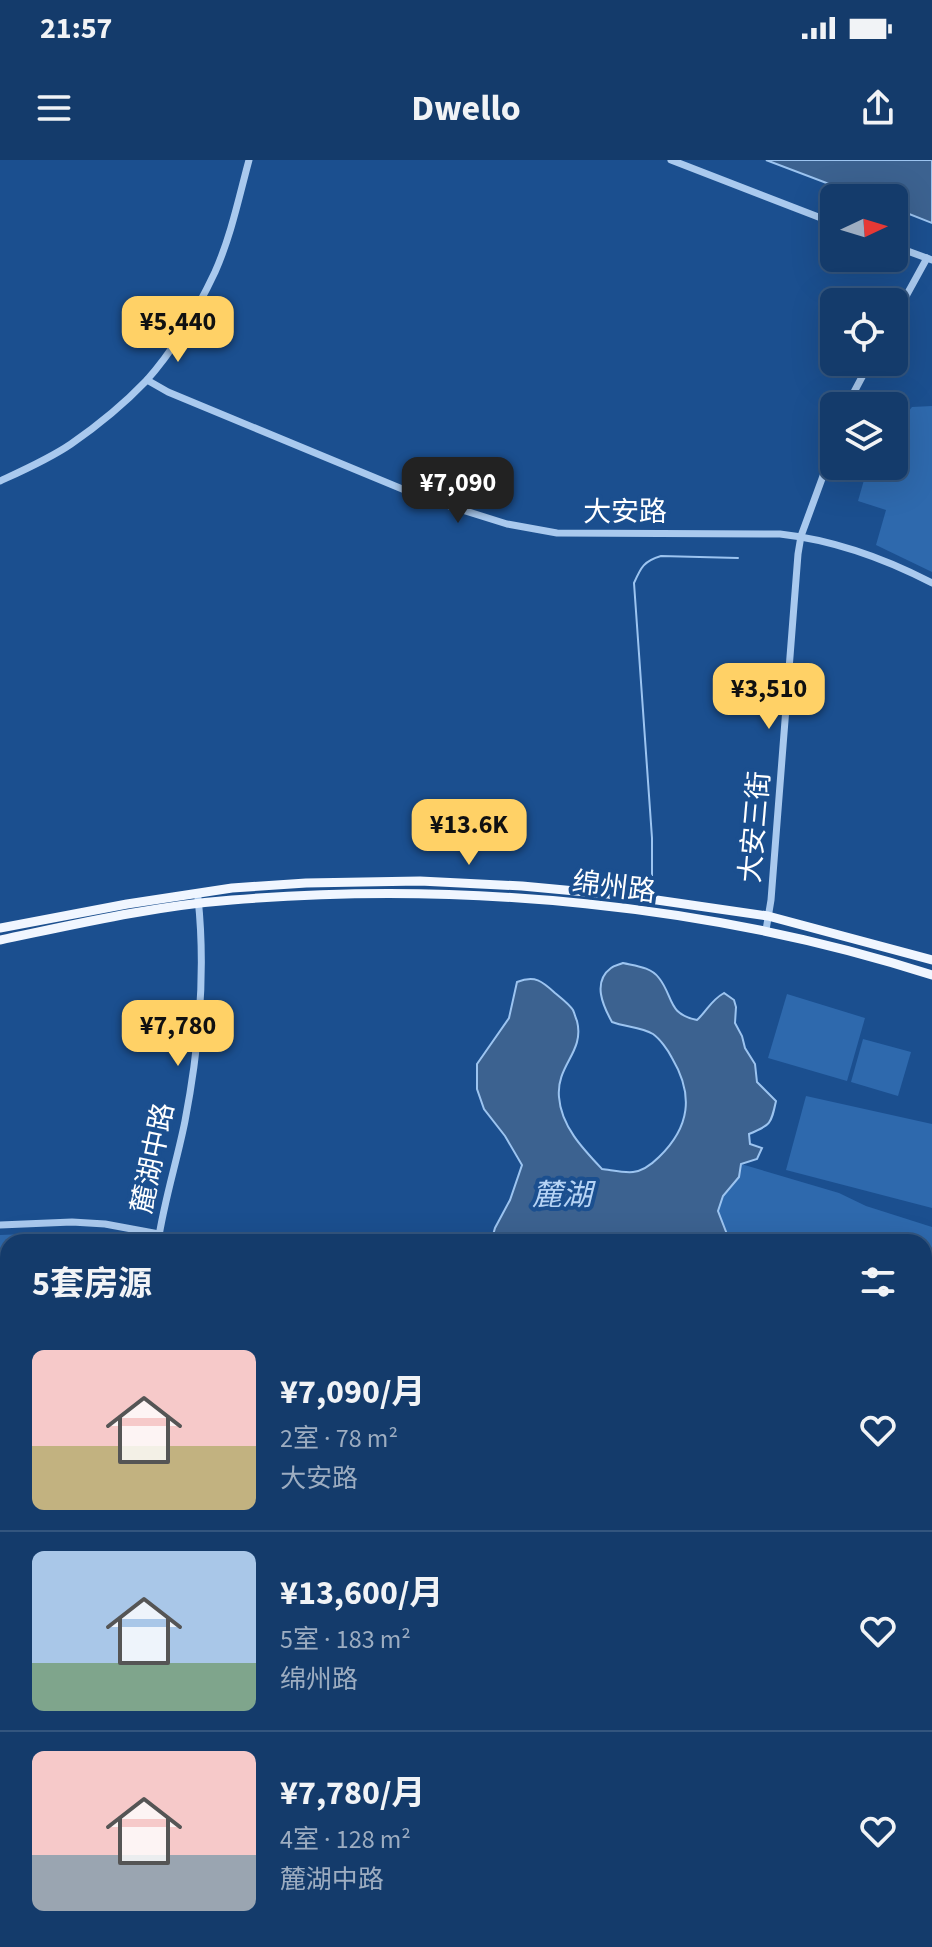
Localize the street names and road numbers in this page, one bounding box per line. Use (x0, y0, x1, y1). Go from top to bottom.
street label: 大安路 (583, 492, 667, 532)
street label: 大安三街 (730, 769, 780, 885)
street label: 绵州路 (570, 862, 658, 912)
street label: 麓湖中路 (122, 1099, 184, 1217)

